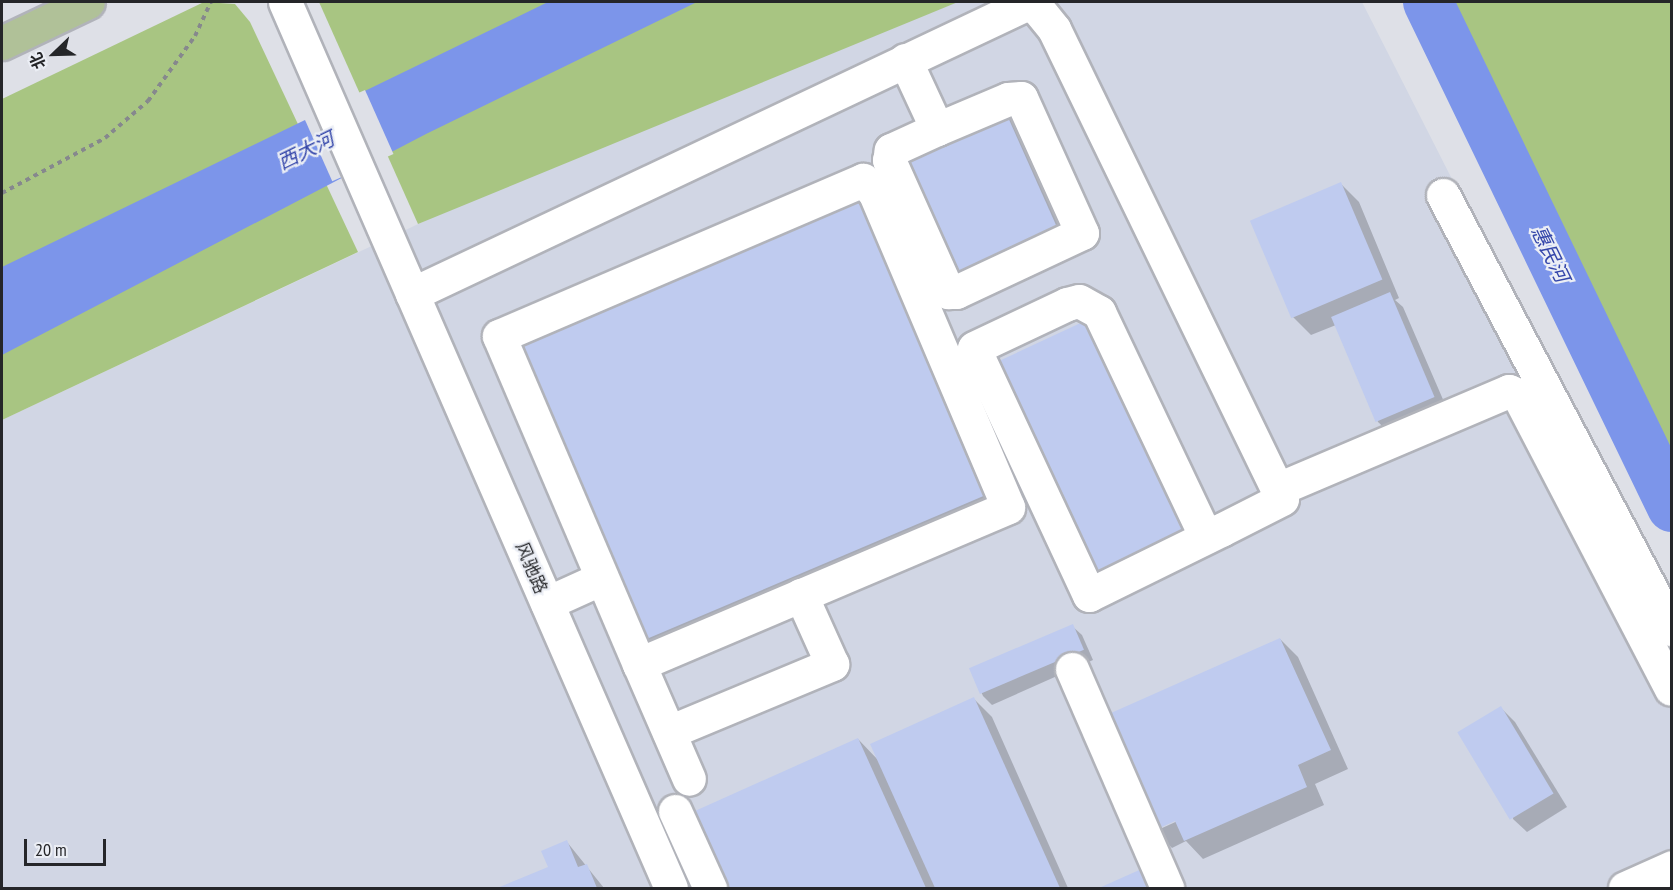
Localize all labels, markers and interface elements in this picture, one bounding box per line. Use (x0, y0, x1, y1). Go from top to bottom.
north arrow (24, 24, 84, 84)
text: 北 (25, 50, 50, 72)
water label: 西大河 (274, 127, 338, 175)
water label: 惠民河 (1526, 222, 1574, 286)
street label: 风驰路 (511, 539, 551, 597)
scale bar (27, 827, 110, 865)
text: 20 m (35, 838, 67, 861)

